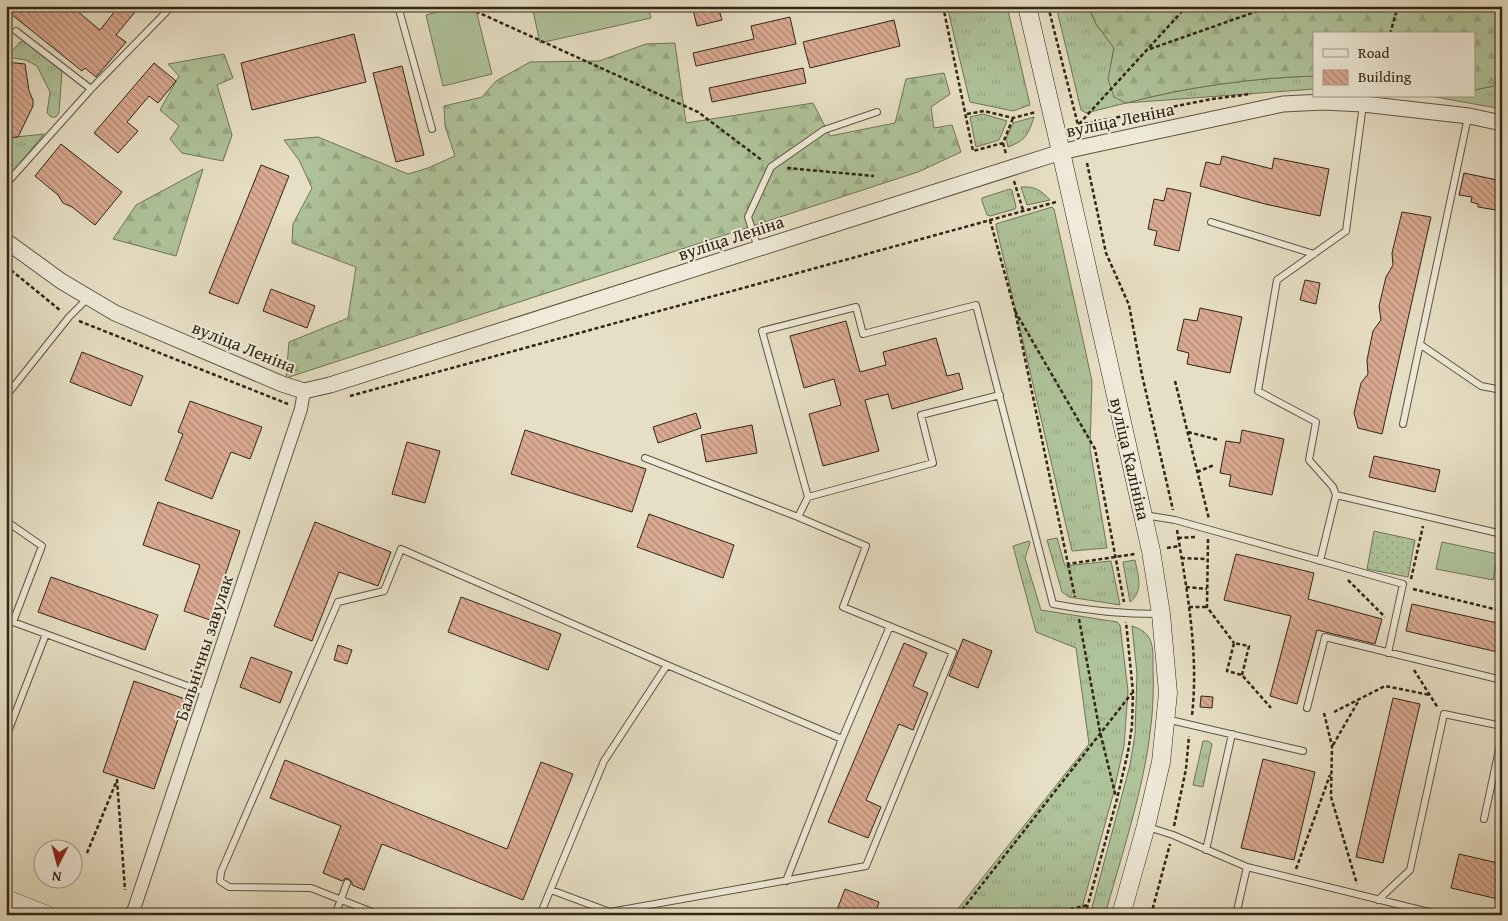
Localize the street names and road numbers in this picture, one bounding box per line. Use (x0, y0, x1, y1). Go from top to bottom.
street label: вуліца Леніна (1063, 95, 1177, 144)
street label: вуліца Леніна (674, 208, 788, 267)
street label: вуліца Леніна (188, 313, 301, 380)
street label: вуліца Калініна (1103, 395, 1158, 523)
street label: Бальнічны завулак (167, 571, 240, 724)

